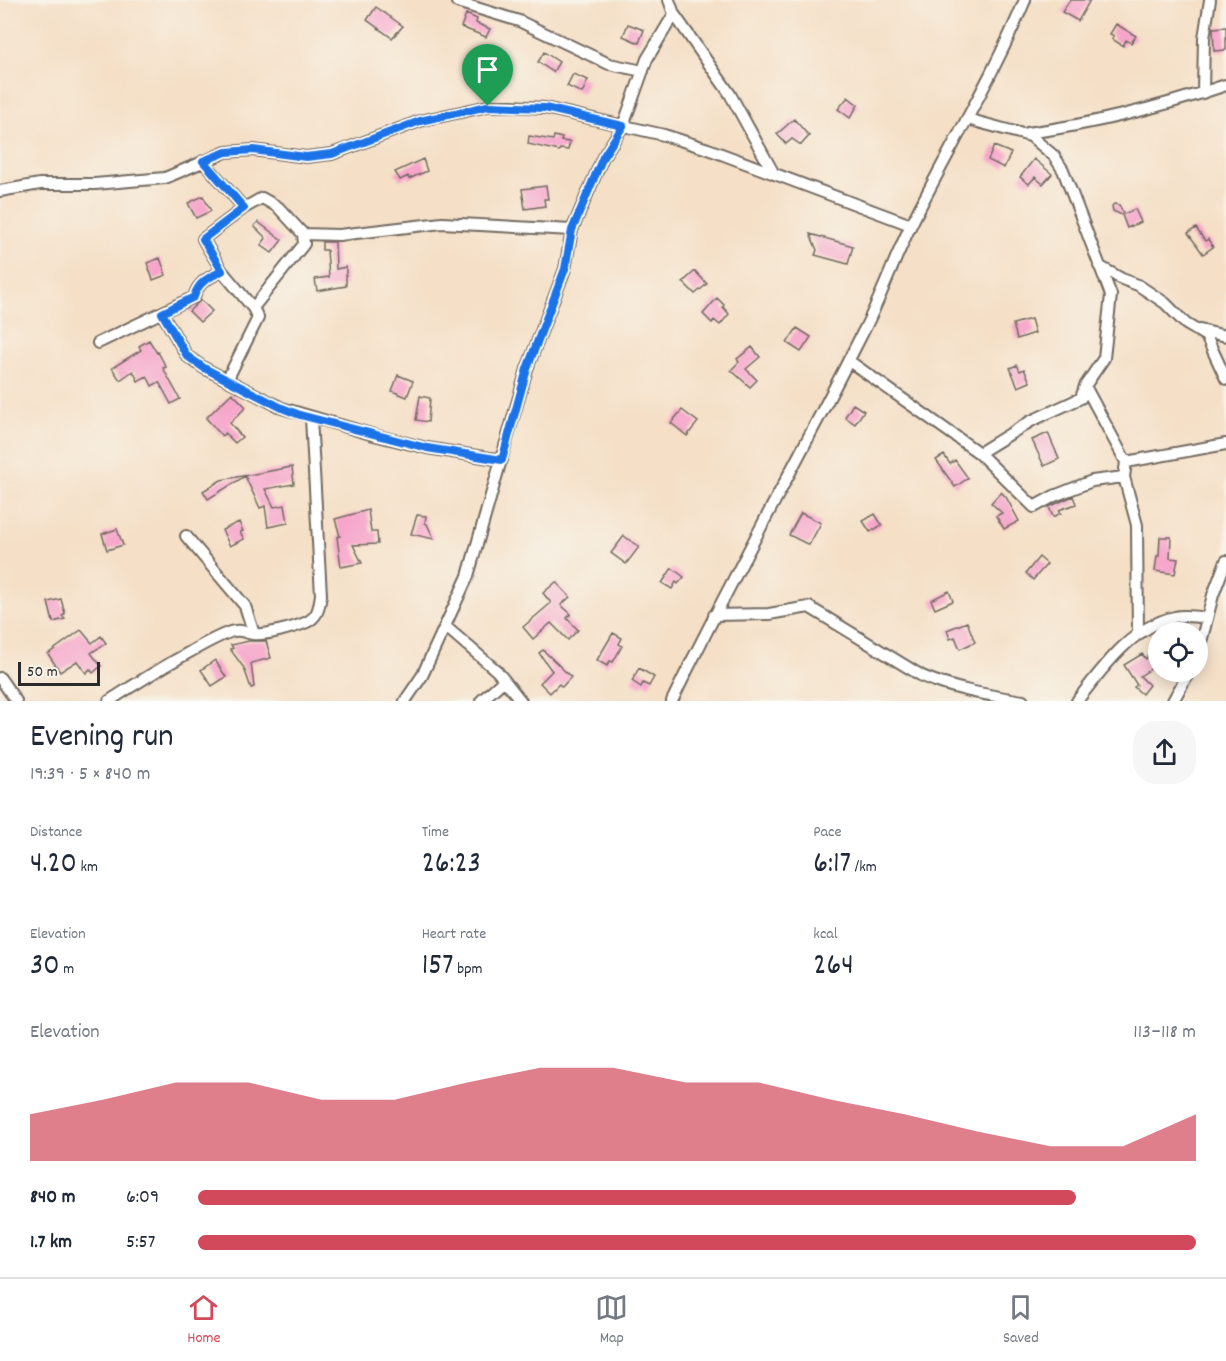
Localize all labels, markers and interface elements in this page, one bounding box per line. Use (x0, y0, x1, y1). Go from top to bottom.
pin (462, 44, 513, 106)
icon: arrive (471, 53, 504, 86)
map controls (1148, 622, 1208, 682)
button: locate (1148, 622, 1208, 682)
scale bar (18, 659, 100, 686)
text: 50 m (27, 661, 58, 684)
text: Evening run (30, 715, 174, 762)
button: share (1133, 721, 1196, 784)
text: 19:39 · 5 × 840 m (30, 761, 150, 789)
text: Distance (30, 821, 82, 844)
text: Time (422, 821, 449, 844)
text: Pace (813, 821, 842, 844)
text: 4.20 (30, 844, 77, 887)
text: 26:23 (422, 844, 481, 887)
text: 6:17 (813, 844, 851, 887)
text: km (77, 856, 98, 879)
text: /km (851, 856, 877, 879)
text: Elevation (30, 923, 86, 946)
text: Heart rate (422, 923, 486, 946)
text: kcal (813, 923, 838, 946)
text: 30 (30, 946, 60, 989)
text: 157 (422, 946, 454, 989)
text: 264 (813, 946, 854, 989)
text: m (60, 958, 74, 981)
text: bpm (454, 958, 483, 981)
text: Elevation (30, 1019, 100, 1047)
text: 113–118 m (1133, 1019, 1196, 1047)
text: 840 m (30, 1184, 76, 1212)
text: 6:09 (126, 1184, 159, 1212)
text: 1.7 km (30, 1229, 72, 1257)
text: 5:57 (126, 1229, 156, 1257)
tab: Home (187, 1291, 221, 1350)
tab: Map (595, 1291, 628, 1350)
tab: Saved (1003, 1291, 1039, 1350)

